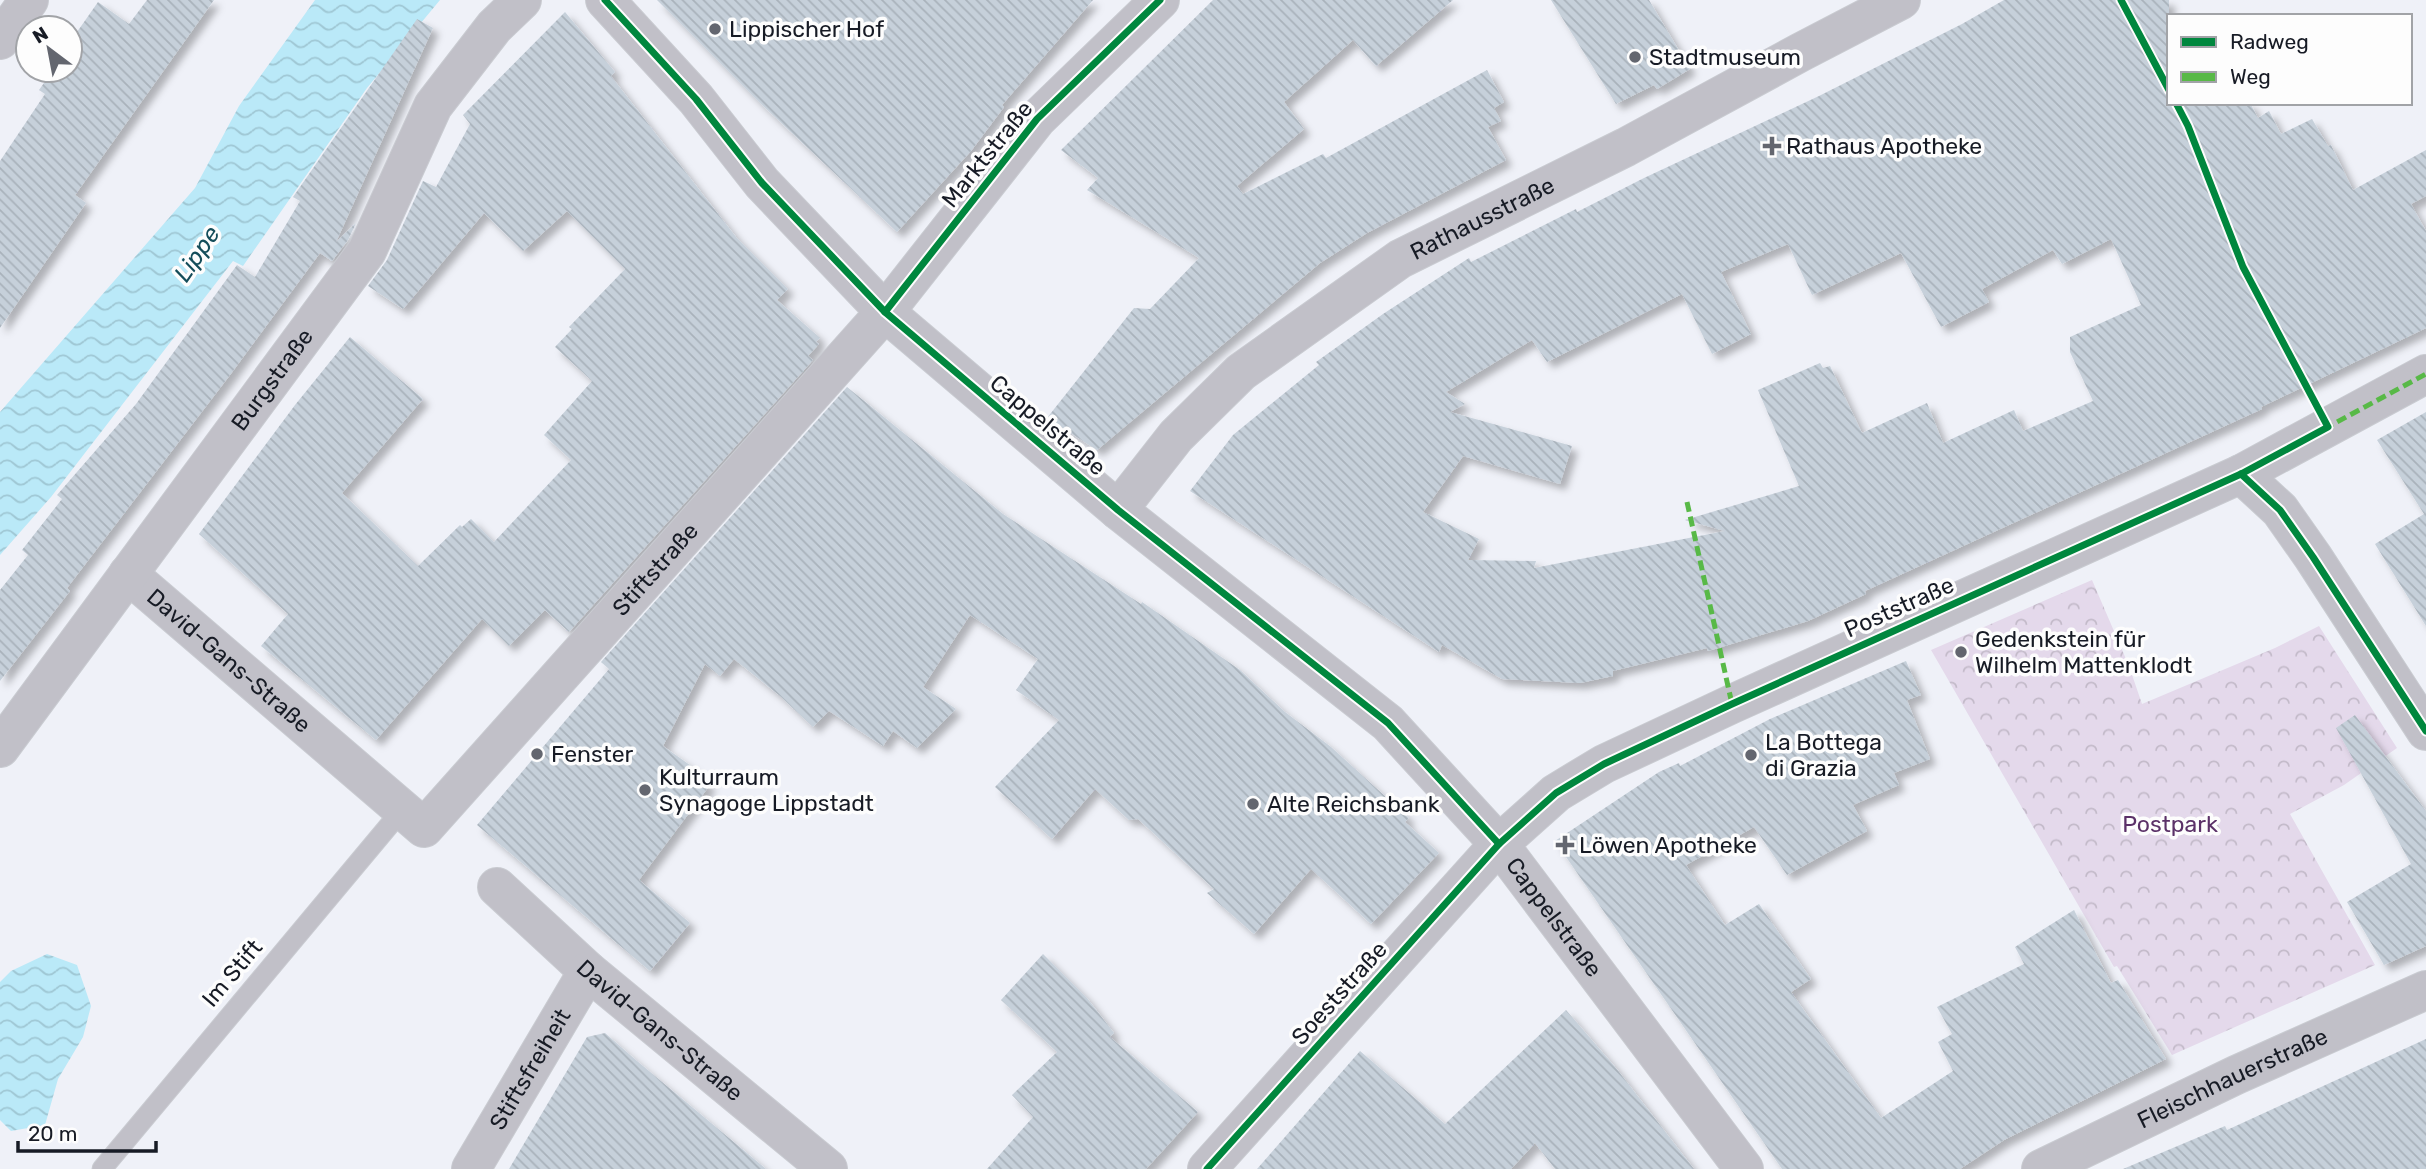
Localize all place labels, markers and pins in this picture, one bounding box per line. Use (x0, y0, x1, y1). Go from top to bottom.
place label: Lippischer Hof (729, 15, 884, 43)
marker: Lippischer Hof (707, 21, 723, 37)
place label: Stadtmuseum (1649, 43, 1801, 71)
marker: Stadtmuseum (1627, 49, 1643, 65)
place label: Rathaus Apotheke (1786, 132, 1982, 160)
marker: Rathaus Apotheke (1764, 138, 1780, 154)
place label: Gedenkstein für Wilhelm Mattenklodt (1975, 625, 2192, 679)
marker: Gedenkstein für Wilhelm Mattenklodt (1953, 644, 1969, 660)
place label: La Bottega di Grazia (1765, 728, 1882, 782)
place label: Fenster (551, 740, 634, 768)
marker: Fenster (529, 746, 545, 762)
marker: La Bottega di Grazia (1743, 747, 1759, 763)
place label: Kulturraum Synagoge Lippstadt (659, 763, 874, 817)
marker: Kulturraum Synagoge Lippstadt (637, 782, 653, 798)
place label: Alte Reichsbank (1267, 790, 1440, 818)
marker: Alte Reichsbank (1245, 796, 1261, 812)
place label: Löwen Apotheke (1579, 831, 1757, 859)
marker: Löwen Apotheke (1557, 837, 1573, 853)

